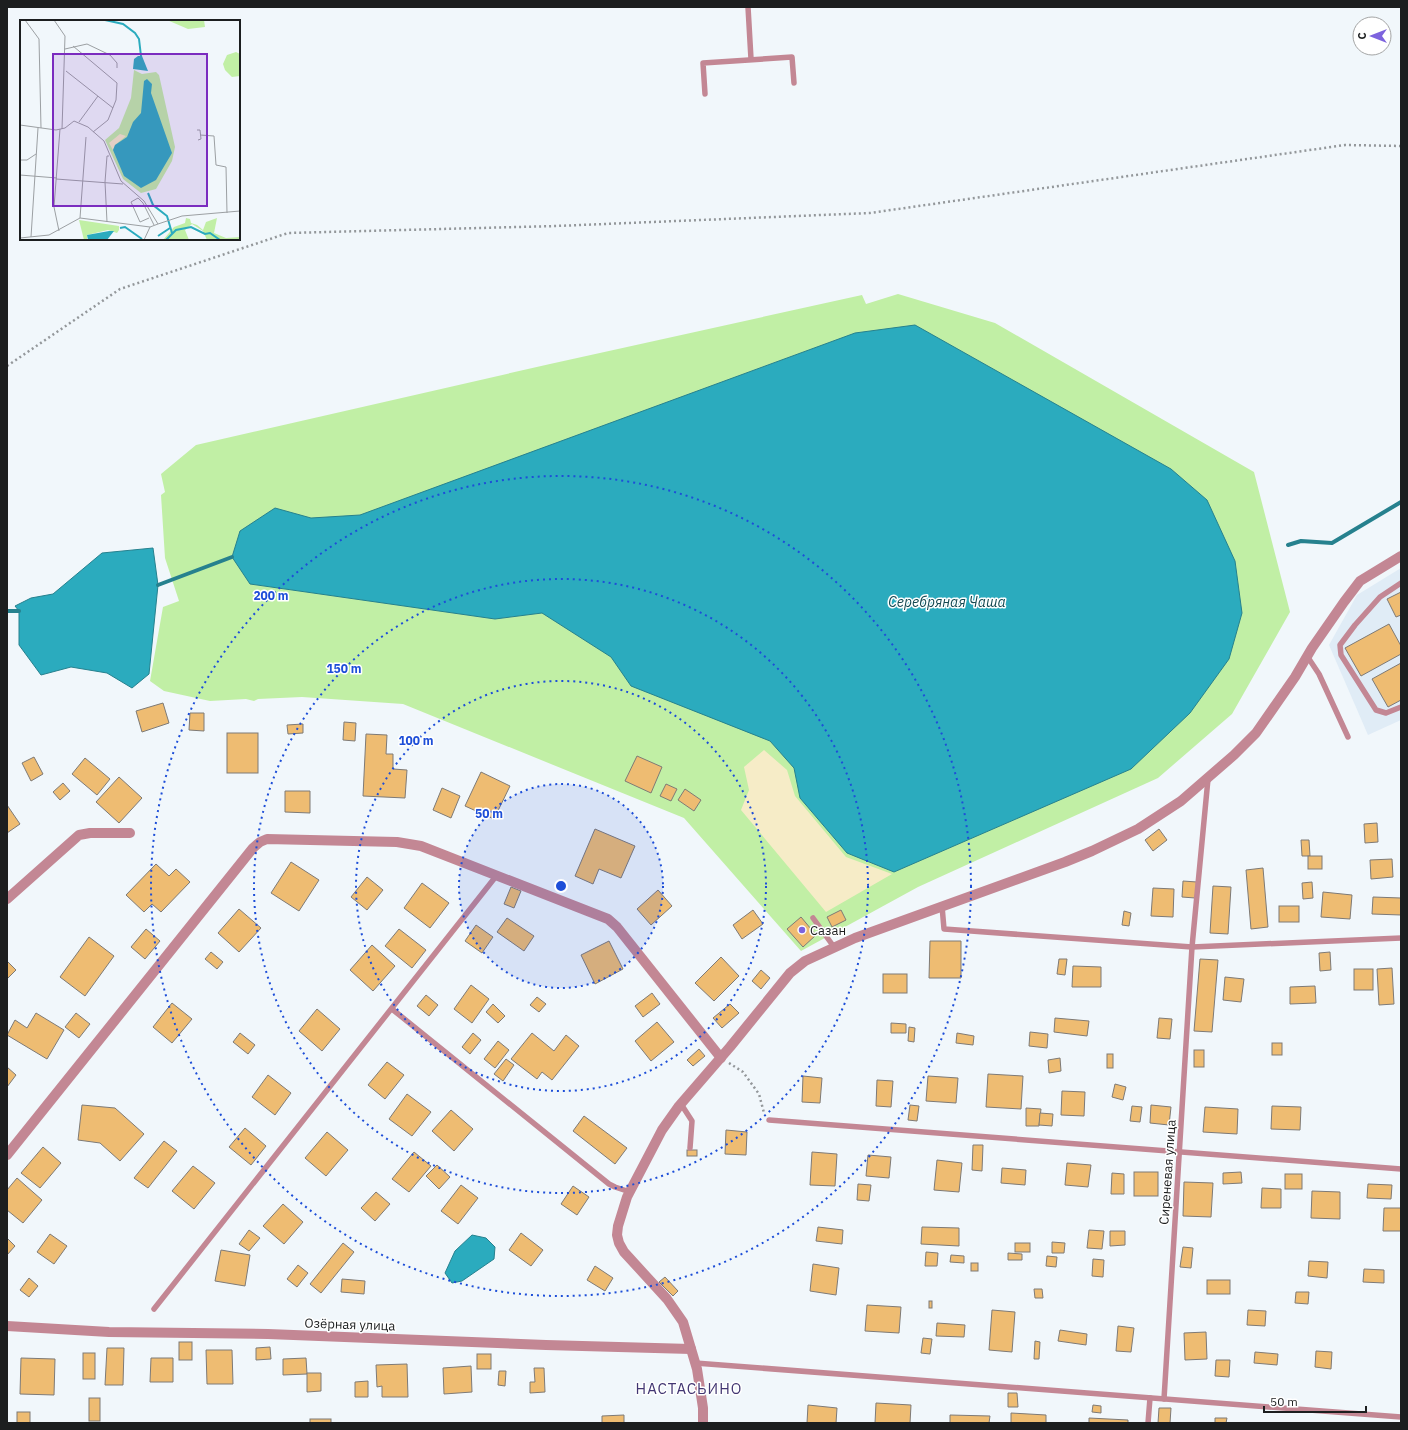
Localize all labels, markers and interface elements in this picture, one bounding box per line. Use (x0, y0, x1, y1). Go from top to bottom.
north arrow (1352, 16, 1392, 56)
inset map (20, 20, 240, 240)
text: С (1355, 32, 1369, 40)
text: 200 m (253, 588, 289, 603)
water label: Серебряная Чаша (888, 593, 1006, 611)
text: 150 m (326, 661, 362, 676)
text: 100 m (398, 733, 434, 748)
text: 50 m (475, 806, 503, 821)
centre of rings (554, 879, 568, 893)
place label: Сазан (810, 922, 846, 939)
marker: Сазан (797, 925, 807, 935)
street label: Сиреневая улица (1155, 1119, 1180, 1225)
street label: Озёрная улица (304, 1314, 396, 1335)
district label: НАСТАСЬИНО (636, 1379, 742, 1398)
scale bar (1264, 1388, 1366, 1414)
text: 50 m (1270, 1394, 1298, 1409)

